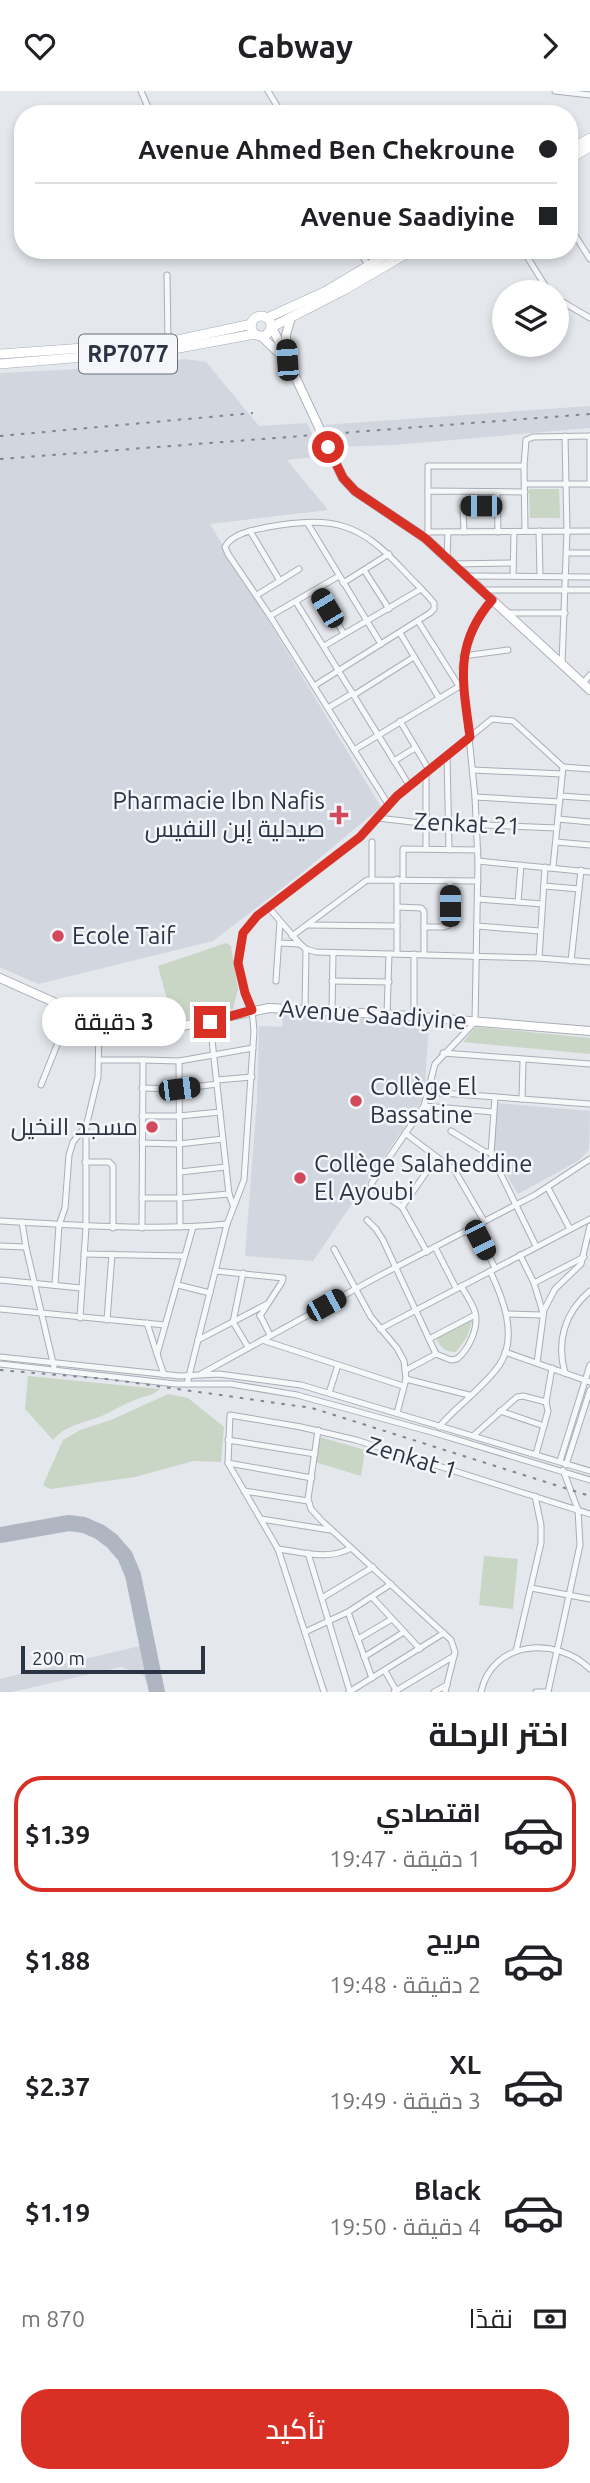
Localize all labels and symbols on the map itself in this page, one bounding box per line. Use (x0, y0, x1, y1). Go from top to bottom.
road number: RP7077 (79, 335, 177, 373)
car (276, 338, 299, 382)
route start (312, 431, 344, 463)
car (461, 496, 503, 517)
car (308, 585, 347, 631)
place label: Pharmacie Ibn Nafis صيدلية إبن النفيس (112, 787, 325, 844)
marker: Pharmacie Ibn Nafis صيدلية إبن النفيس (331, 807, 347, 823)
street label: Zenkat 21 (413, 807, 521, 840)
car (440, 885, 461, 927)
place label: Ecole Taif (72, 922, 176, 949)
marker: Ecole Taif (50, 928, 66, 944)
street label: Avenue Saadiyine (278, 994, 468, 1035)
callout: 3 دقيقة (42, 997, 186, 1047)
route end (194, 1006, 226, 1038)
place label: Collège El Bassatine (370, 1073, 477, 1128)
car (157, 1076, 202, 1102)
marker: Collège El Bassatine (348, 1093, 364, 1109)
place label: مسجد النخيل (11, 1113, 138, 1141)
marker: مسجد النخيل (144, 1119, 160, 1135)
place label: Collège Salaheddine El Ayoubi (314, 1150, 533, 1205)
marker: Collège Salaheddine El Ayoubi (292, 1170, 308, 1186)
car (462, 1217, 499, 1263)
car (303, 1286, 350, 1324)
street label: Zenkat 1 (364, 1431, 461, 1484)
scale bar (21, 1643, 205, 1675)

